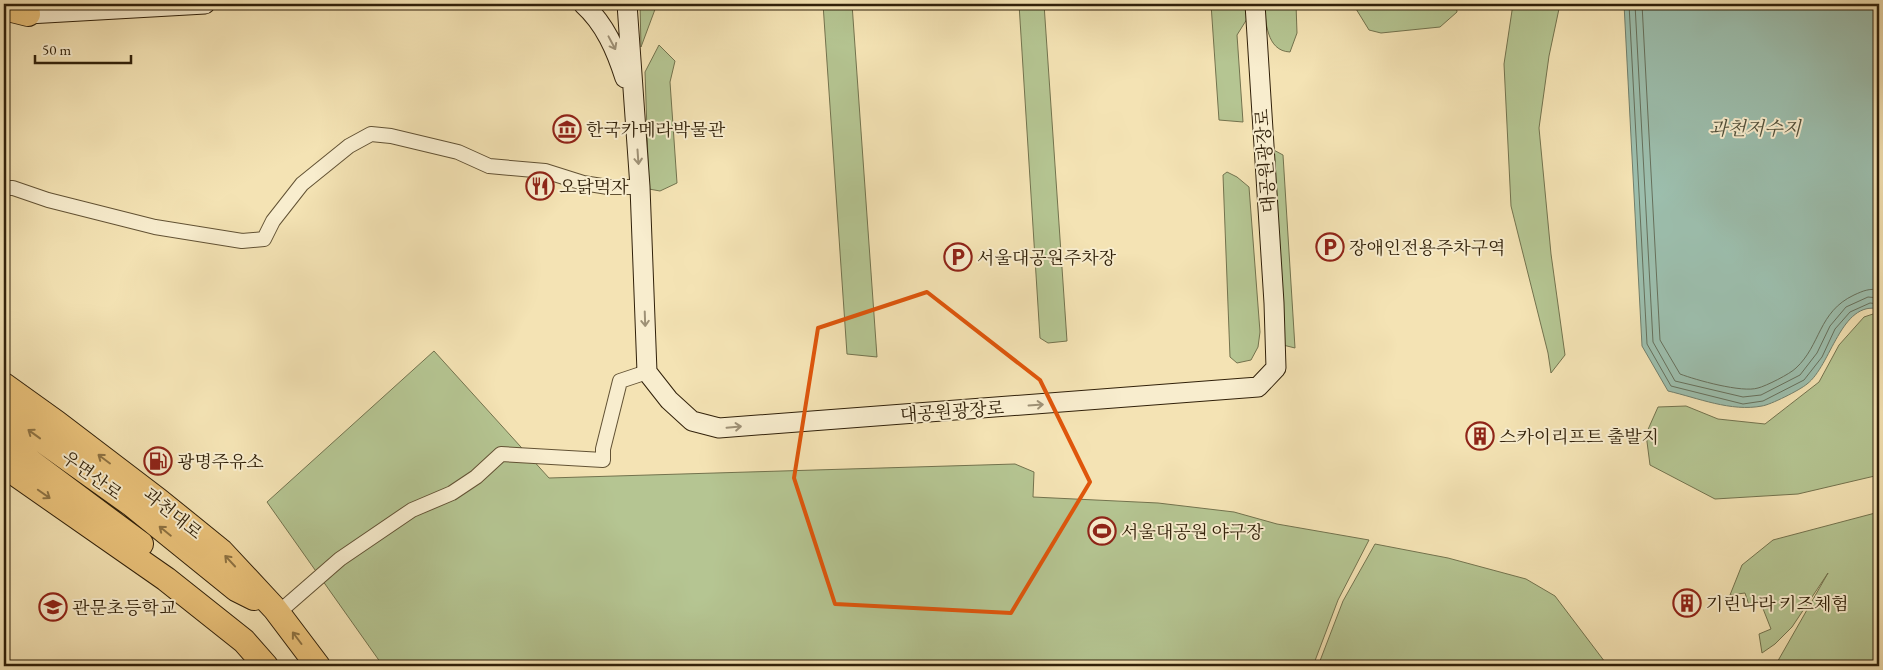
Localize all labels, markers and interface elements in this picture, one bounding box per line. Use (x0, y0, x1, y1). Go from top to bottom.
scale bar (35, 32, 131, 64)
one-way arrow (608, 35, 617, 50)
text: 50 m (42, 40, 71, 59)
street label: 대공원광장로 (1250, 108, 1280, 214)
museum icon: 한국카메라박물관 (552, 114, 582, 144)
water label: 과천저수지 (1709, 116, 1803, 141)
place label: 한국카메라박물관 (586, 118, 726, 141)
one-way arrow (633, 149, 642, 165)
restaurant icon: 오닭먹자 (525, 171, 555, 201)
place label: 오닭먹자 (559, 175, 629, 198)
parking icon: 장애인전용주차구역 (1315, 232, 1345, 262)
place label: 장애인전용주차구역 (1349, 236, 1506, 259)
parking icon: 서울대공원주차장 (943, 242, 973, 272)
place label: 서울대공원주차장 (977, 246, 1117, 269)
one-way arrow (641, 311, 650, 327)
street label: 대공원광장로 (899, 396, 1005, 426)
one-way arrow (1028, 400, 1044, 409)
building icon: 스카이리프트 출발지 (1465, 421, 1495, 451)
one-way arrow (726, 422, 742, 432)
place label: 스카이리프트 출발지 (1499, 425, 1659, 448)
one-way arrow (27, 429, 41, 439)
street label: 우면산로 (57, 445, 127, 505)
fuel station icon: 광명주유소 (143, 446, 173, 476)
place label: 광명주유소 (177, 450, 264, 473)
one-way arrow (98, 453, 111, 464)
street label: 과천대로 (139, 482, 207, 544)
one-way arrow (36, 489, 50, 499)
sports icon: 서울대공원 야구장 (1087, 516, 1117, 546)
place label: 서울대공원 야구장 (1121, 520, 1264, 543)
one-way arrow (158, 525, 171, 536)
one-way arrow (224, 554, 236, 567)
building icon: 기린나라 키즈체험 (1672, 588, 1702, 618)
school or university icon: 관문초등학교 (38, 592, 68, 622)
place label: 기린나라 키즈체험 (1706, 592, 1849, 615)
place label: 관문초등학교 (72, 596, 177, 619)
one-way arrow (291, 632, 302, 645)

